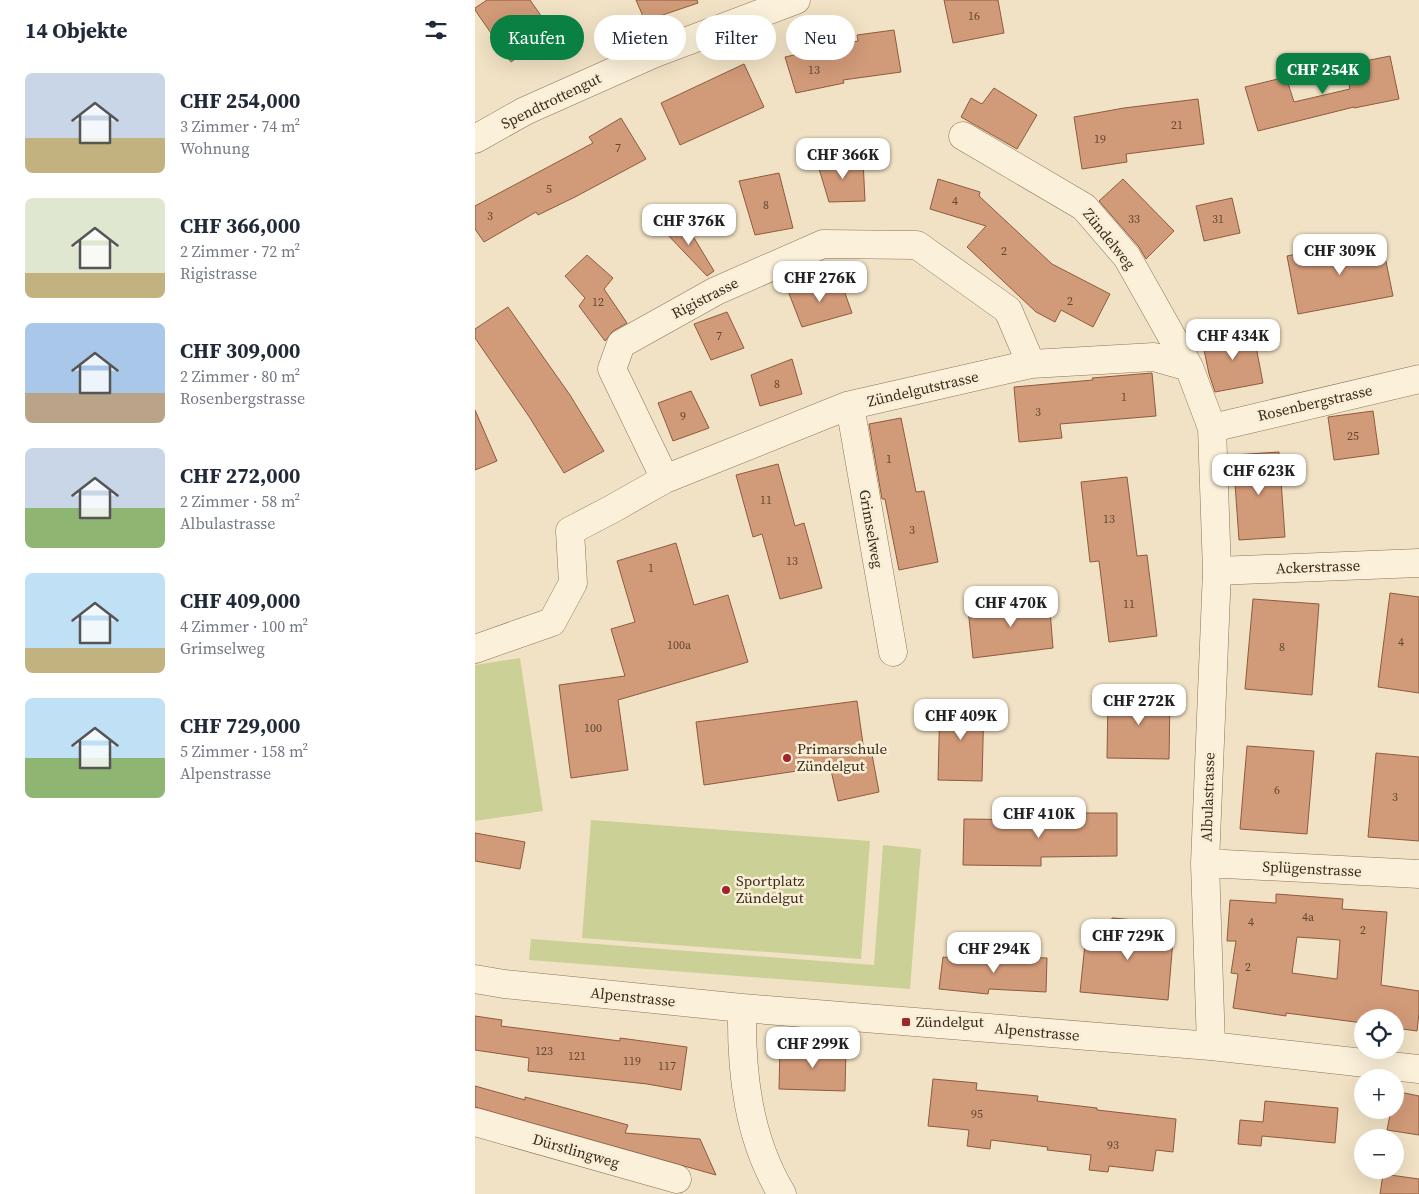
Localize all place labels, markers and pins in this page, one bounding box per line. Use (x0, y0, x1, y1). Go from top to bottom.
pin: CHF 254K (1271, 52, 1375, 95)
pin: CHF 366K (791, 138, 895, 180)
pin: CHF 376K (637, 204, 741, 246)
pin: CHF 309K (1288, 234, 1392, 276)
pin: CHF 276K (768, 260, 872, 303)
pin: CHF 434K (1181, 318, 1285, 361)
pin: CHF 623K (1207, 454, 1311, 496)
pin: CHF 470K (959, 586, 1063, 628)
pin: CHF 272K (1087, 684, 1191, 726)
pin: CHF 409K (909, 698, 1013, 741)
place label: Primarschule Zündelgut (797, 738, 888, 776)
marker: Primarschule Zündelgut (781, 752, 793, 764)
pin: CHF 410K (987, 796, 1091, 839)
place label: Sportplatz Zündelgut (736, 870, 804, 908)
marker: Sportplatz Zündelgut (720, 884, 732, 896)
pin: CHF 729K (1076, 918, 1180, 961)
pin: CHF 294K (942, 932, 1046, 974)
place label: Zündelgut (916, 1011, 984, 1032)
marker: Zündelgut (900, 1016, 912, 1028)
pin: CHF 299K (761, 1026, 865, 1069)

